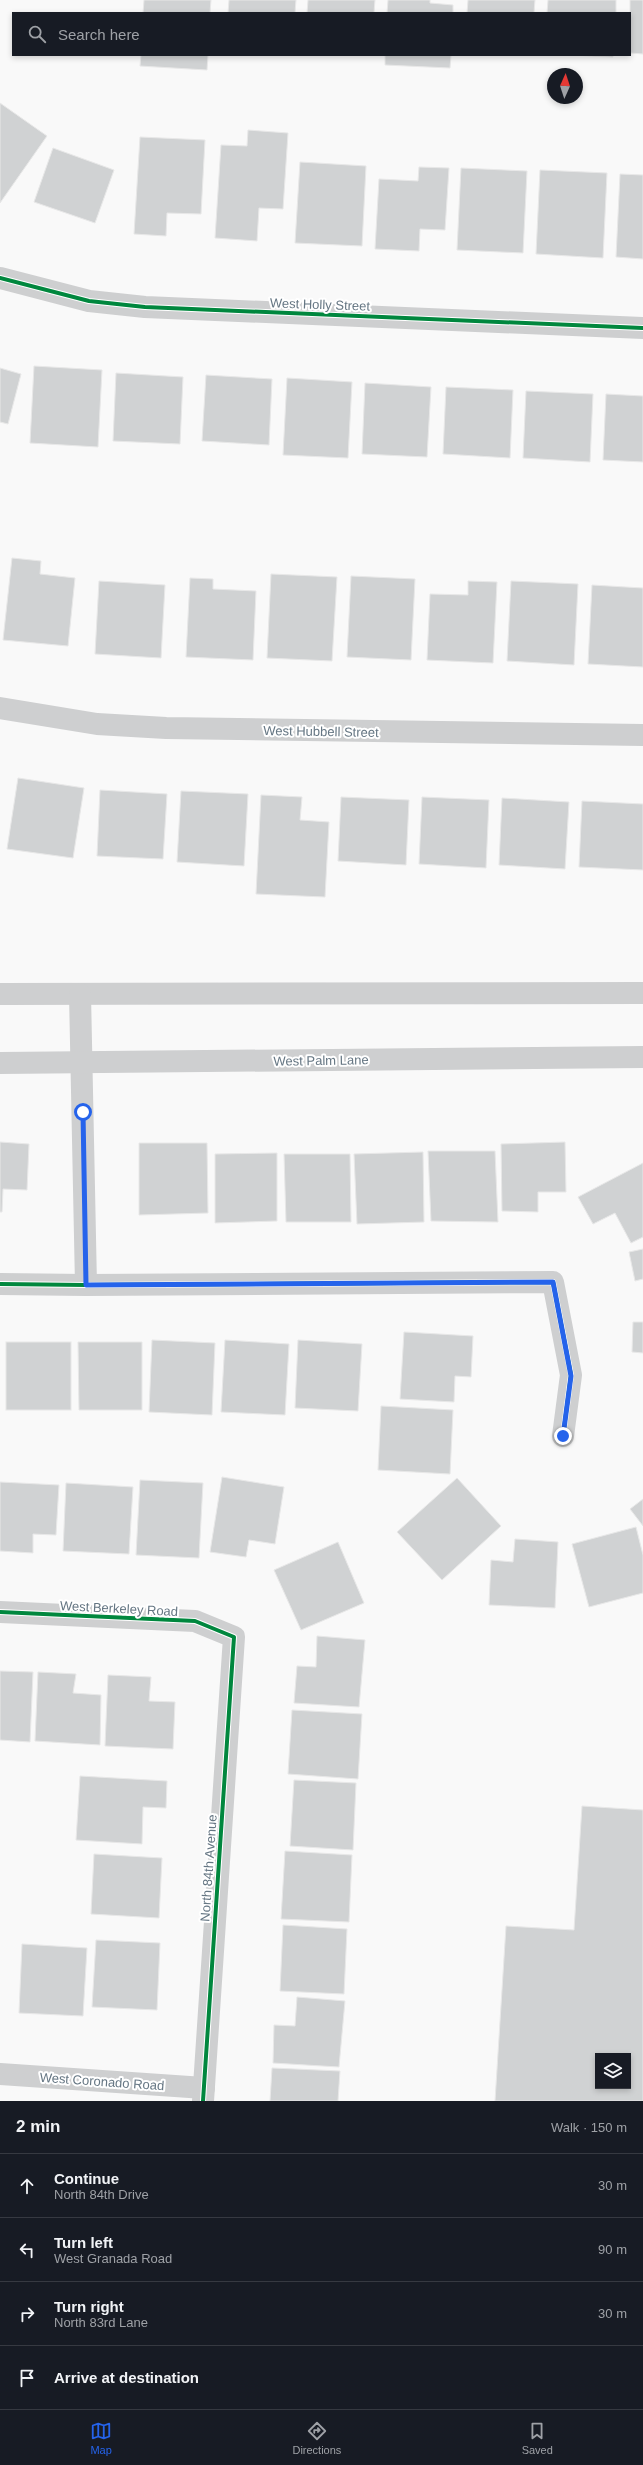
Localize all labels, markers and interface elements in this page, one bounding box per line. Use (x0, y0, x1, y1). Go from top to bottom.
search box (12, 12, 631, 56)
icon: search (26, 23, 48, 45)
text: Search here (58, 26, 140, 43)
north arrow (547, 68, 583, 104)
street label: West Holly Street (270, 295, 371, 314)
street label: West Hubbell Street (263, 723, 379, 740)
street label: West Palm Lane (273, 1052, 369, 1069)
route start (74, 1103, 92, 1121)
route end (554, 1427, 572, 1445)
street label: West Berkeley Road (60, 1598, 178, 1619)
street label: North 84th Avenue (197, 1814, 220, 1922)
map controls (595, 2053, 631, 2089)
button: layers (595, 2053, 631, 2089)
street label: West Coronado Road (39, 2070, 165, 2093)
text: 2 min (16, 2117, 60, 2136)
text: Walk · 150 m (551, 2120, 627, 2135)
text: Continue (54, 2170, 119, 2187)
icon: ahead (16, 2175, 38, 2197)
text: 30 m (598, 2178, 627, 2193)
text: North 84th Drive (54, 2187, 149, 2202)
text: Turn left (54, 2234, 113, 2251)
icon: left (16, 2239, 38, 2261)
text: 90 m (598, 2242, 627, 2257)
text: West Granada Road (54, 2251, 172, 2266)
text: Turn right (54, 2298, 124, 2315)
icon: right (16, 2303, 38, 2325)
text: 30 m (598, 2306, 627, 2321)
text: North 83rd Lane (54, 2315, 148, 2330)
icon: arrive (16, 2367, 38, 2389)
text: Arrive at destination (54, 2369, 199, 2386)
tab: Map (90, 2420, 112, 2456)
tab: Directions (292, 2420, 341, 2456)
tab: Saved (522, 2420, 553, 2456)

